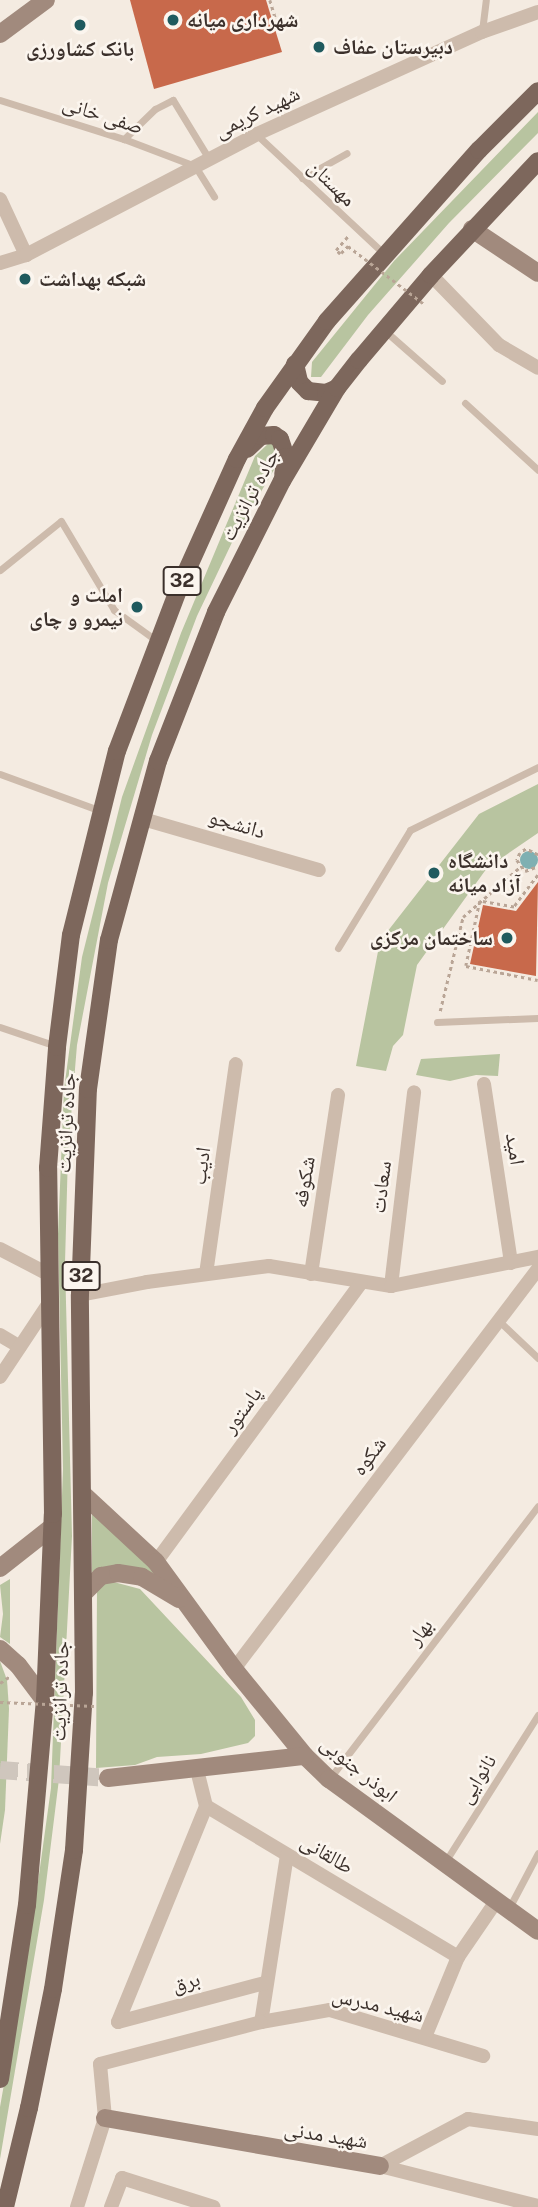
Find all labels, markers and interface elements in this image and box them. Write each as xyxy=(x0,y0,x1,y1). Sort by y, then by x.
place label: شهرداری میانه xyxy=(187,7,299,33)
marker: شهرداری میانه xyxy=(165,12,181,28)
marker: بانک کشاورزی xyxy=(72,17,88,33)
place label: دبیرستان عفاف xyxy=(333,34,453,60)
place label: بانک کشاورزی xyxy=(26,36,134,62)
marker: دبیرستان عفاف xyxy=(311,39,327,55)
street label: شهید کریمی xyxy=(210,81,304,143)
street label: صفی خانی xyxy=(60,90,146,140)
street label: مهستان xyxy=(303,154,361,212)
place label: شبکه بهداشت xyxy=(39,266,146,292)
marker: شبکه بهداشت xyxy=(17,271,33,287)
street label: جاده ترانزیت xyxy=(215,445,285,545)
road number: 32 xyxy=(161,566,203,596)
place label: املت و نیمرو و چای xyxy=(29,582,123,632)
marker: املت و نیمرو و چای xyxy=(129,599,145,615)
street label: دانشجو xyxy=(206,804,268,844)
place label: دانشگاه آزاد میانه xyxy=(448,848,521,898)
marker: دانشگاه آزاد میانه xyxy=(426,865,442,881)
place label: ساختمان مرکزی xyxy=(370,925,493,951)
marker: ساختمان مرکزی xyxy=(499,930,515,946)
street label: جاده ترانزیت xyxy=(51,1072,81,1174)
street label: امید xyxy=(500,1131,530,1167)
street label: ادیب xyxy=(186,1145,216,1187)
street label: شکوفه xyxy=(288,1155,320,1209)
street label: سعادت xyxy=(365,1159,397,1215)
road number: 32 xyxy=(60,1260,102,1292)
street label: پاستور xyxy=(217,1382,267,1438)
street label: شکوه xyxy=(346,1432,392,1480)
street label: بهار xyxy=(402,1614,438,1650)
street label: جاده ترانزیت xyxy=(46,1640,74,1742)
street label: ابوذر جنوبی xyxy=(315,1730,403,1808)
street label: نانوایی xyxy=(452,1750,502,1808)
street label: طالقانی xyxy=(296,1828,358,1880)
street label: برق xyxy=(169,1966,203,1998)
street label: شهید مدرس xyxy=(330,1982,426,2028)
street label: شهید مدنی xyxy=(282,2116,370,2154)

